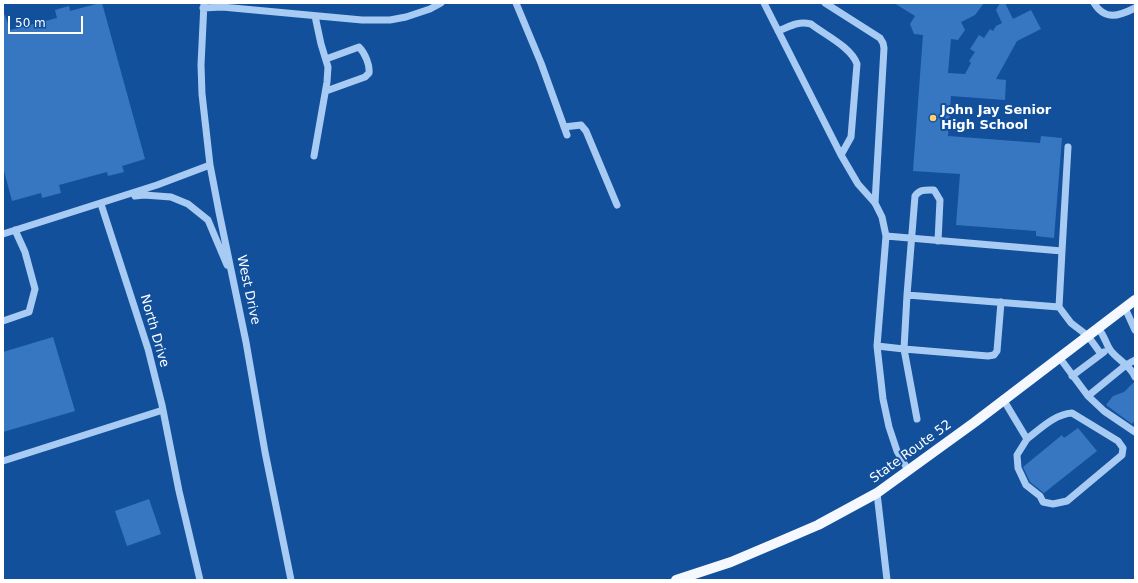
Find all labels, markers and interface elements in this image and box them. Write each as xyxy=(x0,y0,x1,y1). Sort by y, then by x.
scale bar xyxy=(10,8,85,34)
text: 50 m xyxy=(15,16,46,30)
place label: John Jay Senior High School xyxy=(941,103,1051,134)
marker: John Jay Senior High School xyxy=(928,113,938,123)
street label: West Drive xyxy=(233,254,263,326)
street label: North Drive xyxy=(136,293,172,369)
street label: State Route 52 xyxy=(867,417,955,487)

